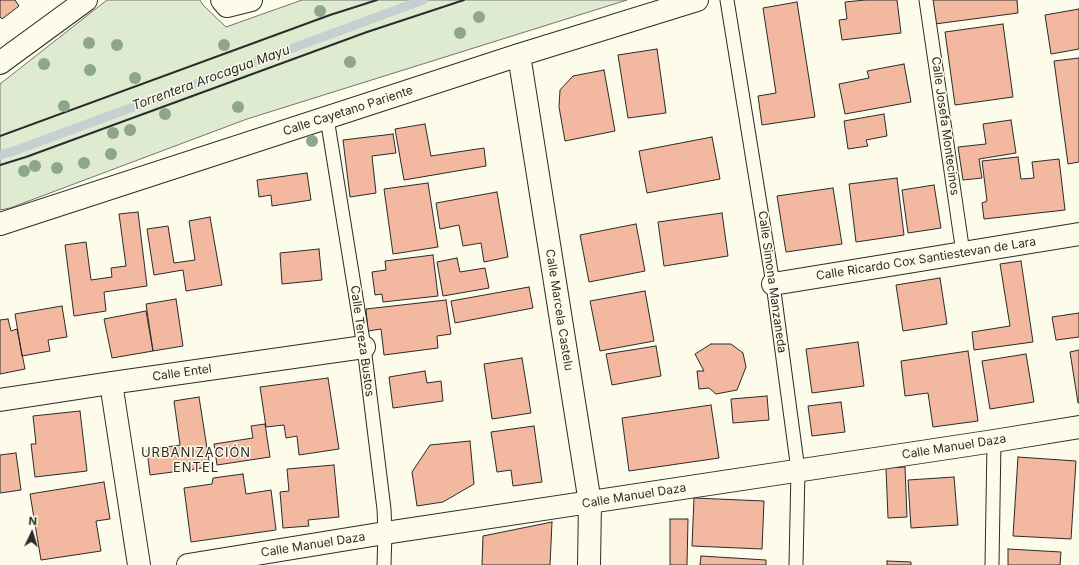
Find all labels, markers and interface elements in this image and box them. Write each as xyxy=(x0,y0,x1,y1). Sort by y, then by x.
water label: Torrentera Arocagua Mayu xyxy=(130,42,292,114)
street label: Calle Josefa Montecinos xyxy=(928,56,962,196)
street label: Calle Cayetano Pariente xyxy=(281,83,415,139)
street label: Calle Simona Manzaneda xyxy=(755,210,789,354)
street label: Calle Ricardo Cox Santiestevan de Lara xyxy=(815,234,1037,284)
street label: Calle Marcela Castelu xyxy=(542,248,576,372)
street label: Calle Tereza Bustos xyxy=(347,285,377,397)
street label: Calle Entel xyxy=(151,362,213,384)
street label: Calle Manuel Daza xyxy=(901,432,1007,462)
district label: URBANIZACIÓN ENTEL xyxy=(141,445,251,476)
street label: Calle Manuel Daza xyxy=(581,481,687,511)
north arrow xyxy=(12,513,52,553)
text: N xyxy=(28,514,38,528)
street label: Calle Manuel Daza xyxy=(260,530,366,560)

